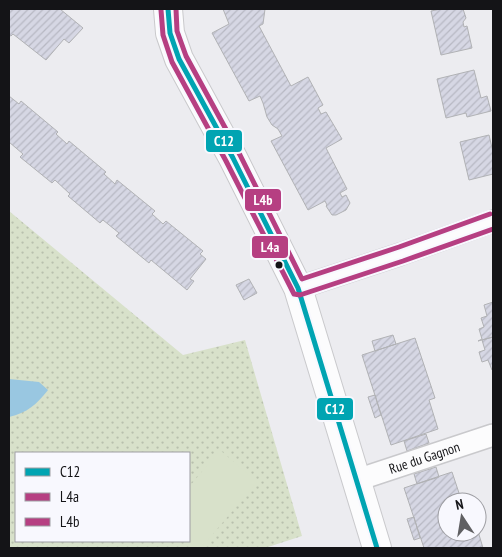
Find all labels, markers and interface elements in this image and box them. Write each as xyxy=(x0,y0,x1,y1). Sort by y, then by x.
line badge: C12 xyxy=(205,129,243,153)
text: C12 xyxy=(214,132,234,150)
line badge: L4b xyxy=(244,188,282,212)
text: L4b xyxy=(254,191,272,209)
line badge: L4a xyxy=(251,235,289,259)
text: L4a xyxy=(261,238,279,256)
unlabelled marker xyxy=(274,260,284,270)
line badge: C12 xyxy=(316,397,354,421)
text: C12 xyxy=(325,400,345,418)
street label: Rue du Gagnon xyxy=(387,438,462,478)
legend xyxy=(15,452,190,542)
text: C12 xyxy=(60,462,80,481)
text: L4a xyxy=(60,487,79,506)
north arrow xyxy=(437,492,487,542)
text: N xyxy=(454,495,465,514)
text: L4b xyxy=(60,512,80,531)

